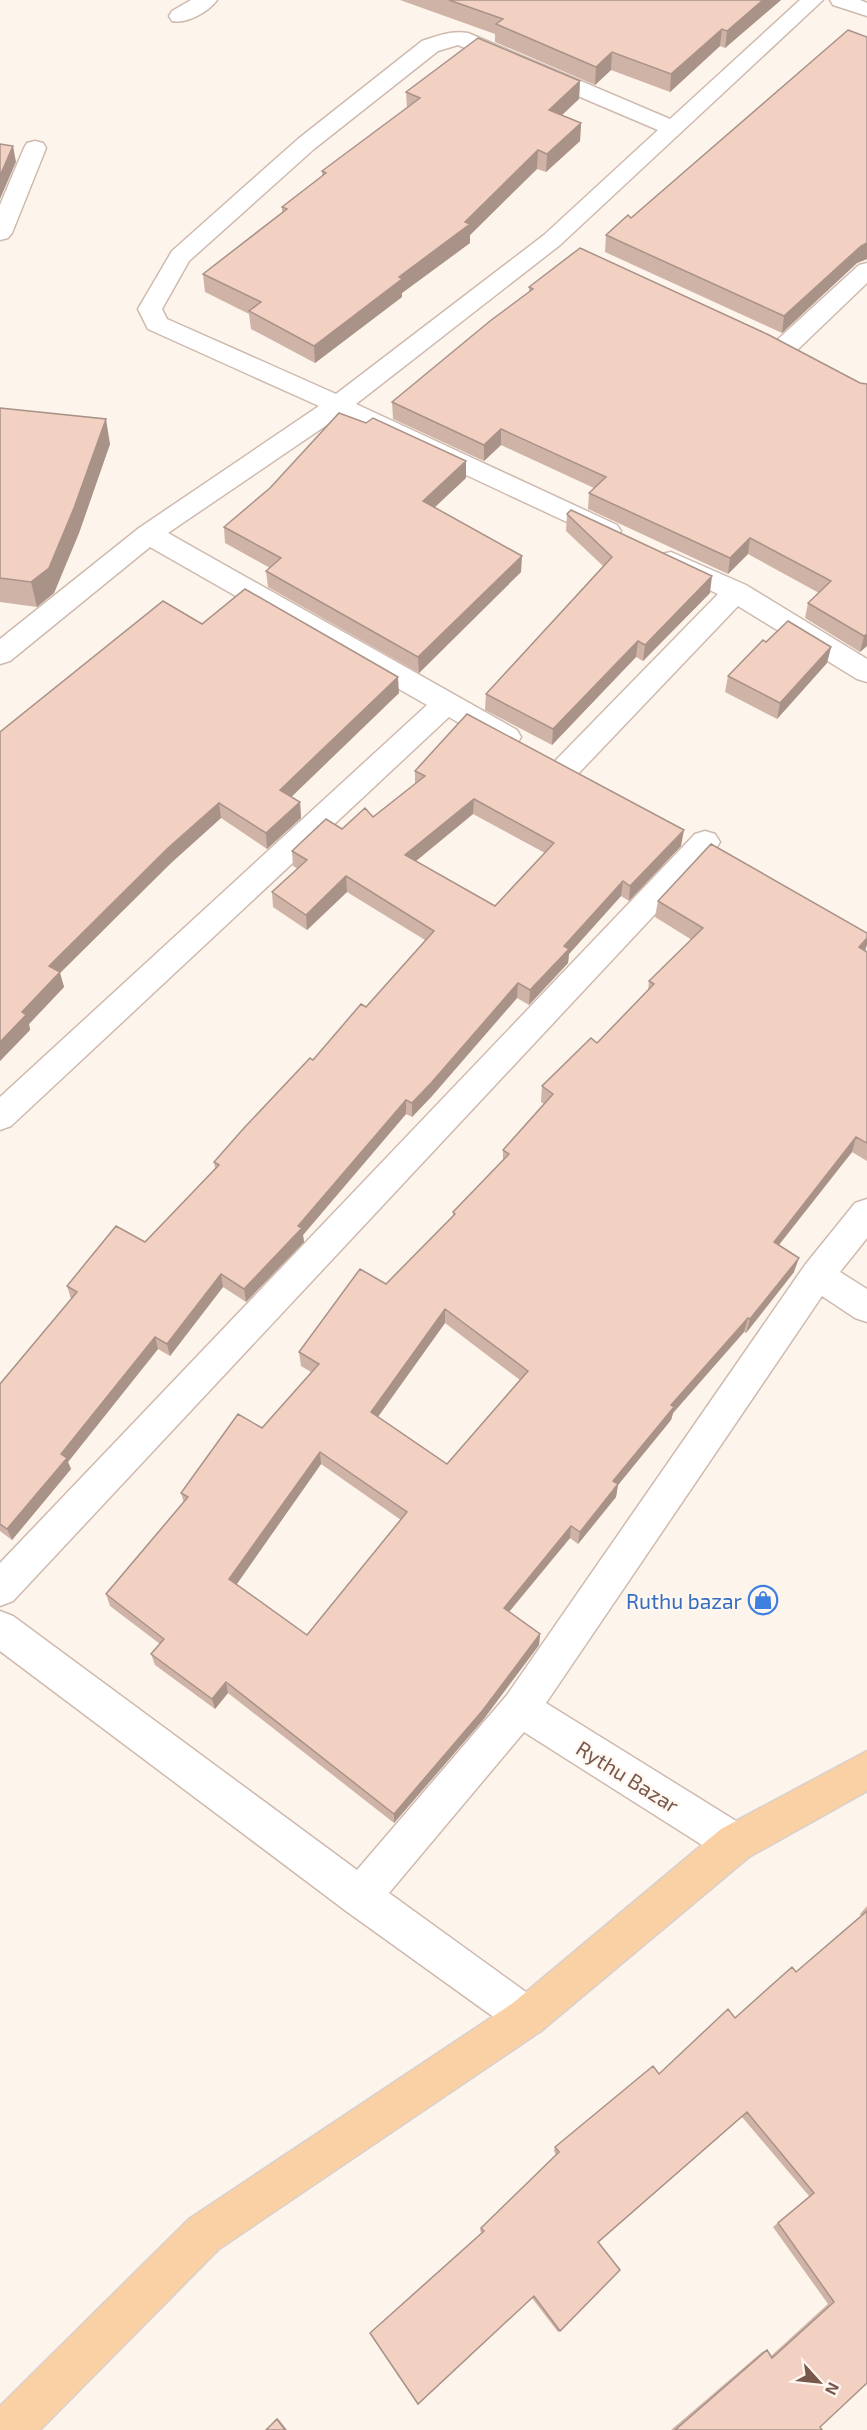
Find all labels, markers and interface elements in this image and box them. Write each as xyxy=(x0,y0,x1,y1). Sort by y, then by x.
shop icon: Ruthu bazar xyxy=(747,1584,779,1616)
place label: Ruthu bazar xyxy=(626,1588,743,1613)
street label: Rythu Bazar xyxy=(572,1735,684,1818)
north arrow xyxy=(789,2352,849,2412)
text: N xyxy=(822,2380,844,2399)

